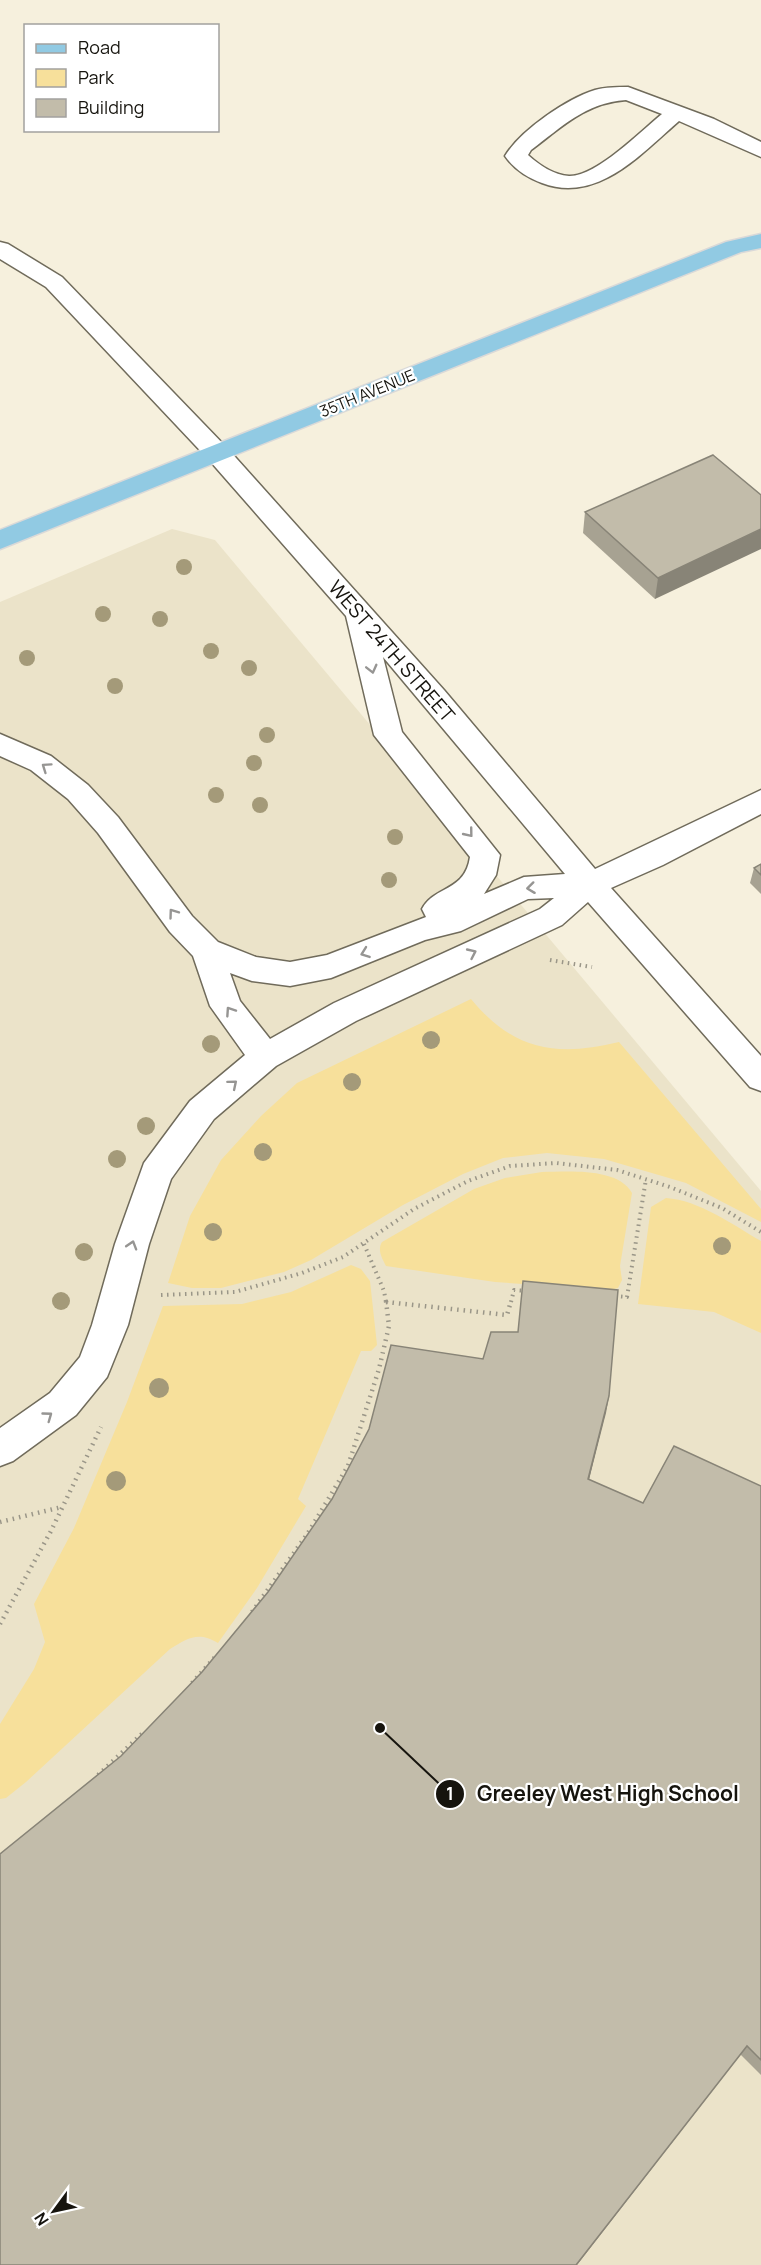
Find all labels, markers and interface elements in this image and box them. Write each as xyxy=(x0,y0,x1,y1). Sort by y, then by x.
legend xyxy=(24,24,219,132)
text: Road xyxy=(78,35,121,59)
text: Park xyxy=(78,65,115,89)
text: Building xyxy=(78,95,144,119)
street label: 35TH AVENUE xyxy=(316,364,418,422)
street label: WEST 24TH STREET xyxy=(323,574,461,728)
one-way arrow xyxy=(365,664,378,674)
one-way arrow xyxy=(41,763,52,774)
one-way arrow xyxy=(462,826,473,837)
one-way arrow xyxy=(527,881,536,894)
one-way arrow xyxy=(169,909,180,920)
one-way arrow xyxy=(360,946,371,958)
one-way arrow xyxy=(466,949,477,961)
one-way arrow xyxy=(226,1006,237,1017)
one-way arrow xyxy=(226,1080,237,1091)
one-way arrow xyxy=(125,1240,137,1251)
one-way arrow xyxy=(41,1412,52,1423)
callout: Greeley West High School xyxy=(435,1774,751,1813)
text: Greeley West High School xyxy=(477,1779,739,1807)
text: 1 xyxy=(446,1781,454,1805)
north arrow xyxy=(24,2181,84,2241)
text: N xyxy=(29,2208,54,2230)

